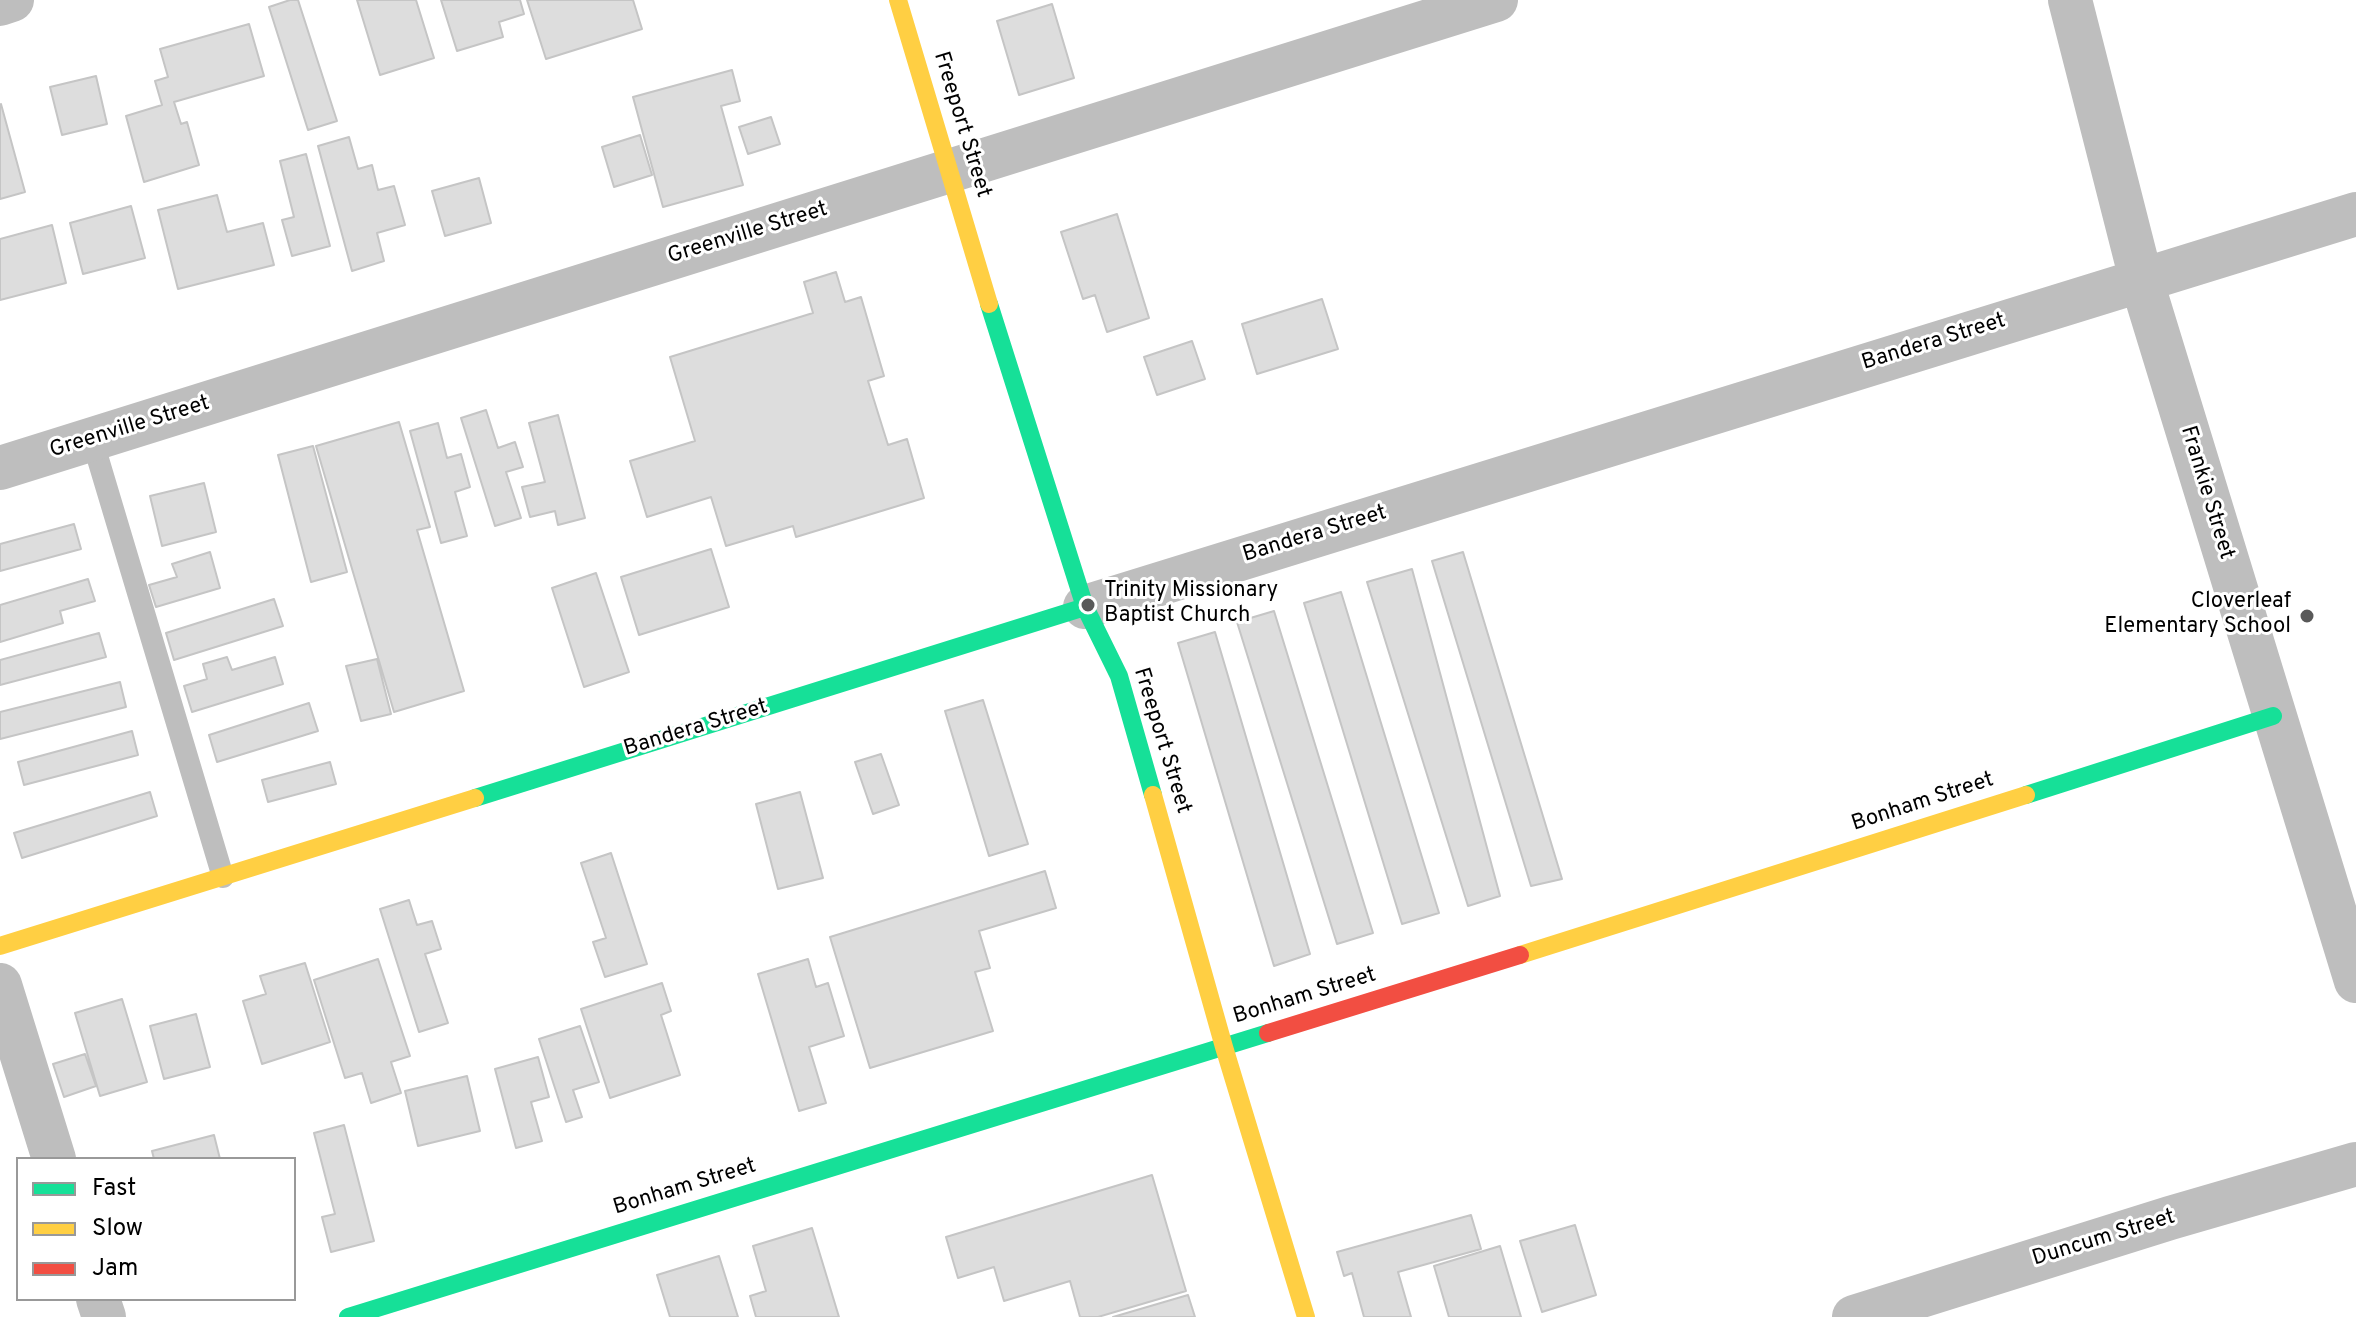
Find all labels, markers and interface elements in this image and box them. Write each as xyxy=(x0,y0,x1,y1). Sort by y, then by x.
street label: Freeport Street xyxy=(926,49,996,201)
street label: Greenville Street xyxy=(665,197,831,271)
street label: Bandera Street xyxy=(1859,309,2009,377)
street label: Greenville Street xyxy=(47,391,213,465)
street label: Frankie Street xyxy=(2173,423,2239,563)
street label: Bandera Street xyxy=(1240,501,1390,569)
place label: Trinity Missionary Baptist Church xyxy=(1104,579,1278,630)
place label: Cloverleaf Elementary School xyxy=(2104,590,2291,642)
marker: Trinity Missionary Baptist Church xyxy=(1079,596,1097,614)
marker: Cloverleaf Elementary School xyxy=(2298,607,2316,625)
street label: Freeport Street xyxy=(1126,665,1196,817)
street label: Bandera Street xyxy=(621,695,771,763)
street label: Bonham Street xyxy=(1849,768,1997,838)
street label: Bonham Street xyxy=(1230,963,1380,1031)
street label: Bonham Street xyxy=(610,1154,760,1222)
legend xyxy=(16,1157,296,1301)
text: Fast xyxy=(92,1174,136,1204)
street label: Duncum Street xyxy=(2029,1205,2179,1273)
text: Slow xyxy=(92,1214,143,1244)
text: Jam xyxy=(92,1254,138,1284)

